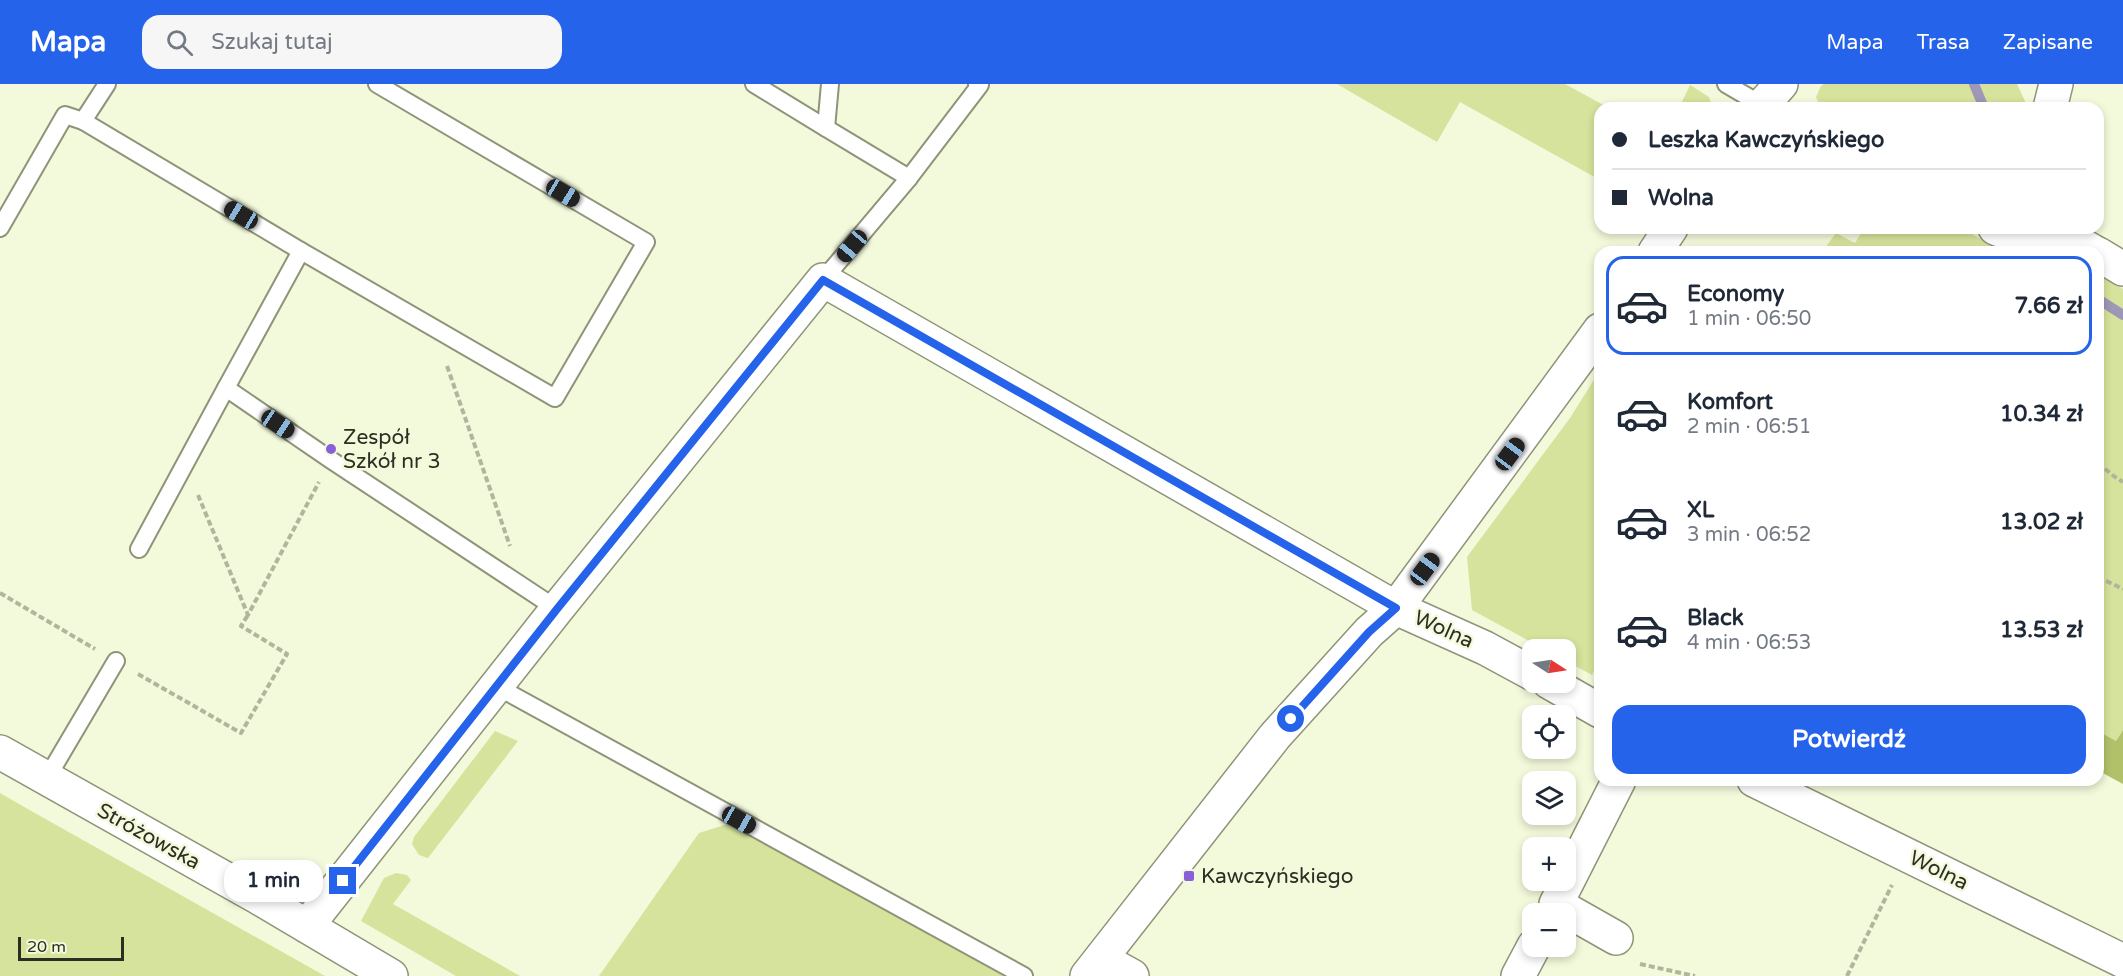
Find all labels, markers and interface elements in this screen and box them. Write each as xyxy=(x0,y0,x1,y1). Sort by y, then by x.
search box xyxy=(142,15,562,69)
text: Mapa xyxy=(30,25,106,59)
icon: search xyxy=(163,26,196,59)
text: Szukaj tutaj xyxy=(211,29,333,55)
text: Mapa xyxy=(1826,30,1883,55)
text: Trasa xyxy=(1916,30,1970,55)
text: Zapisane xyxy=(2003,30,2093,55)
text: Leszka Kawczyńskiego xyxy=(1648,127,1884,153)
car xyxy=(543,176,583,210)
text: Wolna xyxy=(1648,185,1714,211)
car xyxy=(221,198,261,232)
car xyxy=(834,226,870,266)
icon: car xyxy=(1615,279,1669,333)
text: Economy xyxy=(1687,281,1784,307)
text: 7.66 zł xyxy=(2015,293,2083,319)
text: 1 min · 06:50 xyxy=(1687,307,1811,331)
icon: car xyxy=(1615,387,1669,441)
text: Komfort xyxy=(1687,389,1773,415)
text: 10.34 zł xyxy=(2000,401,2083,427)
car xyxy=(258,406,298,442)
text: 2 min · 06:51 xyxy=(1687,415,1811,439)
place label: Zespół Szkół nr 3 xyxy=(343,425,441,474)
car xyxy=(1492,434,1528,474)
marker: Zespół Szkół nr 3 xyxy=(324,442,338,456)
icon: car xyxy=(1615,495,1669,549)
text: XL xyxy=(1687,497,1714,523)
text: 13.02 zł xyxy=(2000,509,2083,535)
text: 3 min · 06:52 xyxy=(1687,523,1811,547)
car xyxy=(1407,549,1443,589)
icon: car xyxy=(1615,603,1669,657)
street label: Wolna xyxy=(1410,605,1478,654)
text: Black xyxy=(1687,605,1744,631)
text: 13.53 zł xyxy=(2000,617,2083,643)
text: 4 min · 06:53 xyxy=(1687,631,1811,655)
north arrow xyxy=(1522,639,1576,693)
map controls xyxy=(1522,639,1576,957)
route start xyxy=(1277,705,1304,732)
button: locate xyxy=(1522,705,1576,759)
button: Potwierdź xyxy=(1612,705,2086,774)
button: layers xyxy=(1522,771,1576,825)
street label: Stróżowska xyxy=(93,798,205,875)
car xyxy=(719,803,759,837)
button: + xyxy=(1522,837,1576,891)
street label: Wolna xyxy=(1905,845,1973,895)
callout: 1 min xyxy=(223,860,322,902)
place label: Kawczyńskiego xyxy=(1201,864,1354,889)
route end xyxy=(329,867,356,894)
text: 1 min xyxy=(247,869,300,893)
marker: Kawczyńskiego xyxy=(1182,869,1196,883)
button: − xyxy=(1522,903,1576,957)
scale bar xyxy=(18,934,124,962)
text: 20 m xyxy=(27,937,66,957)

